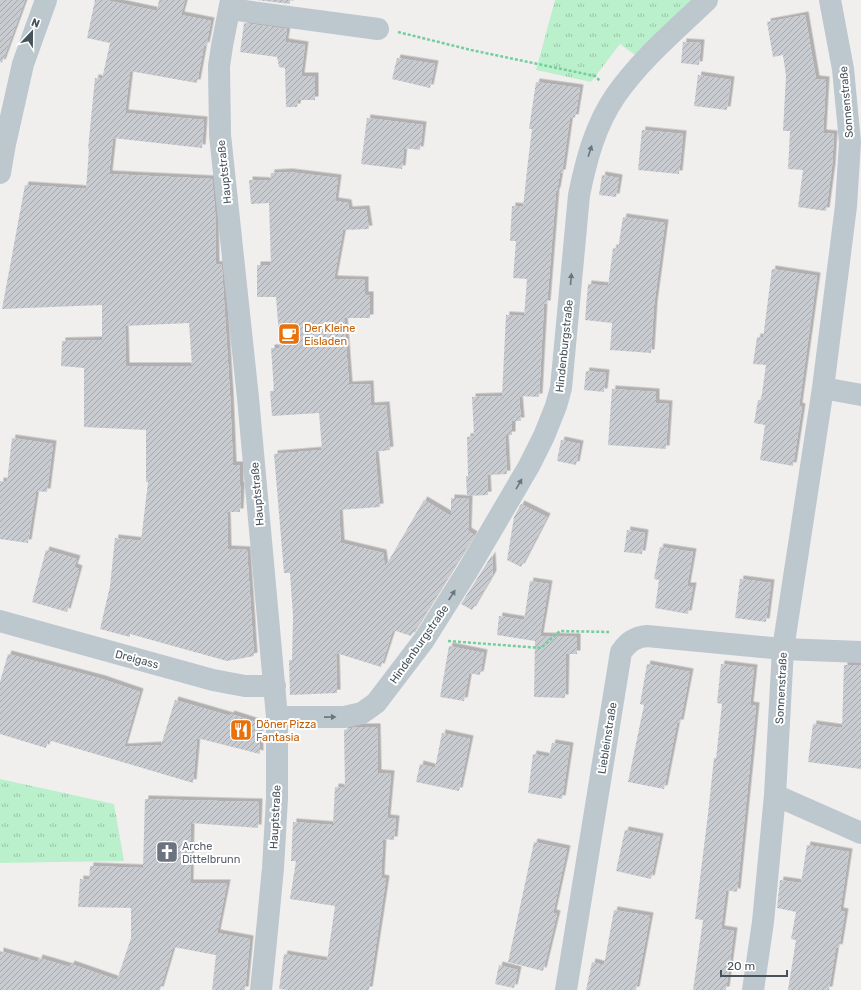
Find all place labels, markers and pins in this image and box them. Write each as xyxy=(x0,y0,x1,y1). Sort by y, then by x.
cafe icon: Der Kleine Eisladen xyxy=(276,321,302,347)
place label: Der Kleine Eisladen xyxy=(304,322,355,348)
restaurant icon: Döner Pizza Fantasia xyxy=(228,717,254,743)
place label: Döner Pizza Fantasia xyxy=(256,718,316,744)
church icon: Arche Dittelbrunn xyxy=(154,839,180,865)
place label: Arche Dittelbrunn xyxy=(182,840,240,866)

